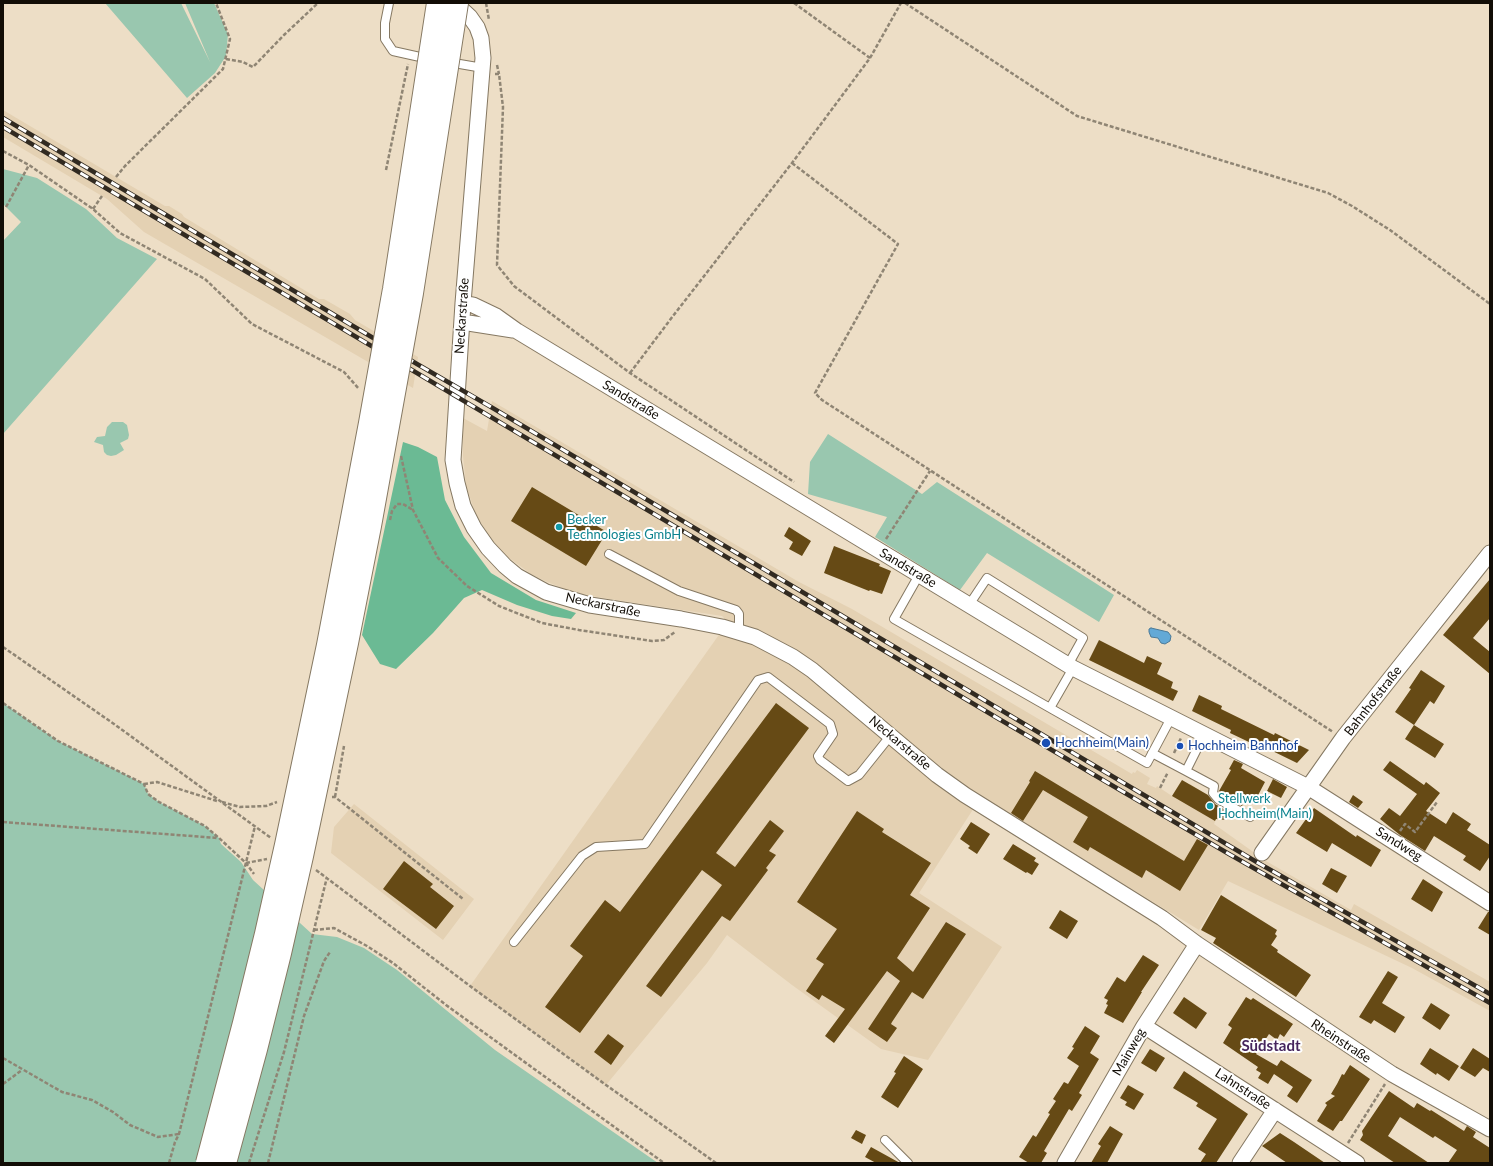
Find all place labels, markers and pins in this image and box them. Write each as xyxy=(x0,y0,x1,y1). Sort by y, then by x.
place label: Becker Technologies GmbH xyxy=(567,512,681,543)
marker: Becker Technologies GmbH xyxy=(554,522,564,532)
place label: Hochheim(Main) xyxy=(1055,735,1149,751)
marker: Hochheim(Main) xyxy=(1040,737,1052,749)
place label: Hochheim Bahnhof xyxy=(1188,738,1298,754)
marker: Hochheim Bahnhof xyxy=(1175,741,1185,751)
place label: Stellwerk Hochheim(Main) xyxy=(1218,791,1312,822)
marker: Stellwerk Hochheim(Main) xyxy=(1205,801,1215,811)

